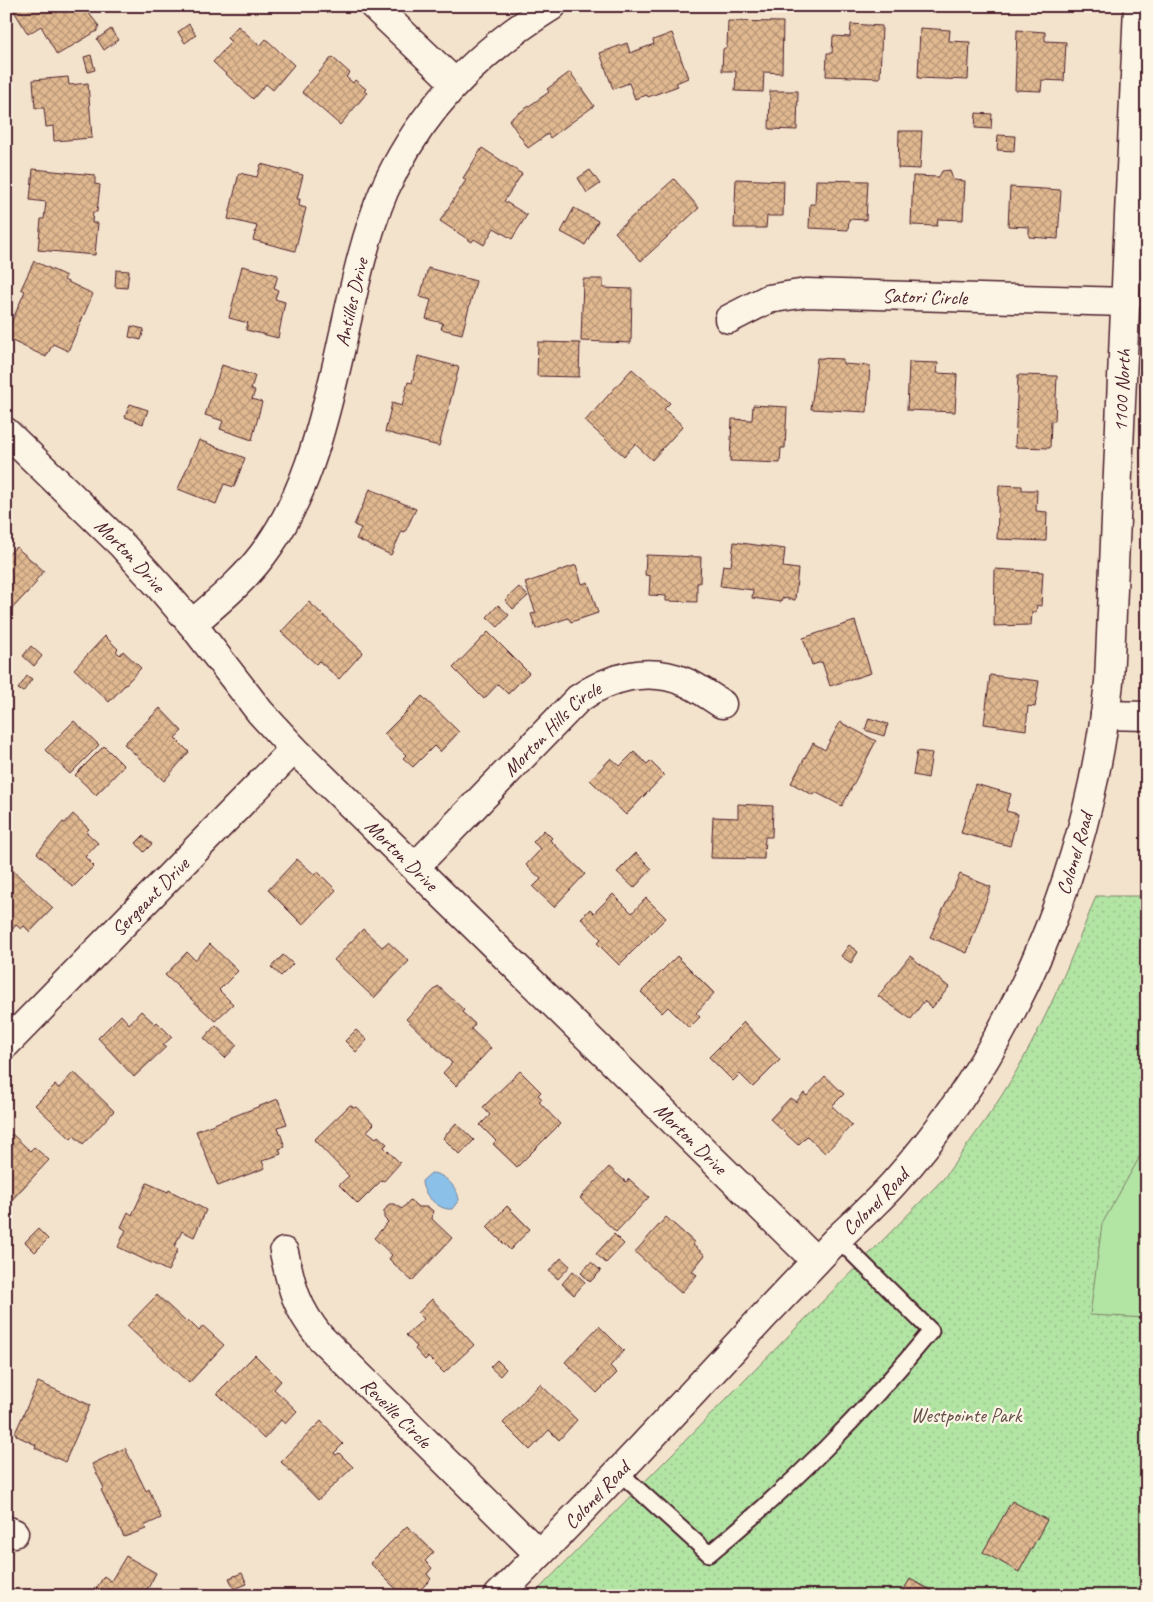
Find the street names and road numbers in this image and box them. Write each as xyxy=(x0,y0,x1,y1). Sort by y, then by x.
street label: Antilles Drive xyxy=(330,254,374,349)
street label: Satori Circle xyxy=(882,283,969,311)
street label: 1100 North xyxy=(1108,348,1136,432)
street label: Morton Drive xyxy=(89,513,172,599)
street label: Morton Hills Circle xyxy=(498,675,606,782)
street label: Colonel Road xyxy=(1051,807,1099,898)
street label: Morton Drive xyxy=(360,814,444,897)
street label: Sergeant Drive xyxy=(106,851,196,942)
street label: Morton Drive xyxy=(649,1098,733,1181)
street label: Colonel Road xyxy=(837,1161,916,1241)
street label: Reveille Circle xyxy=(355,1373,438,1454)
street label: Colonel Road xyxy=(559,1454,637,1534)

